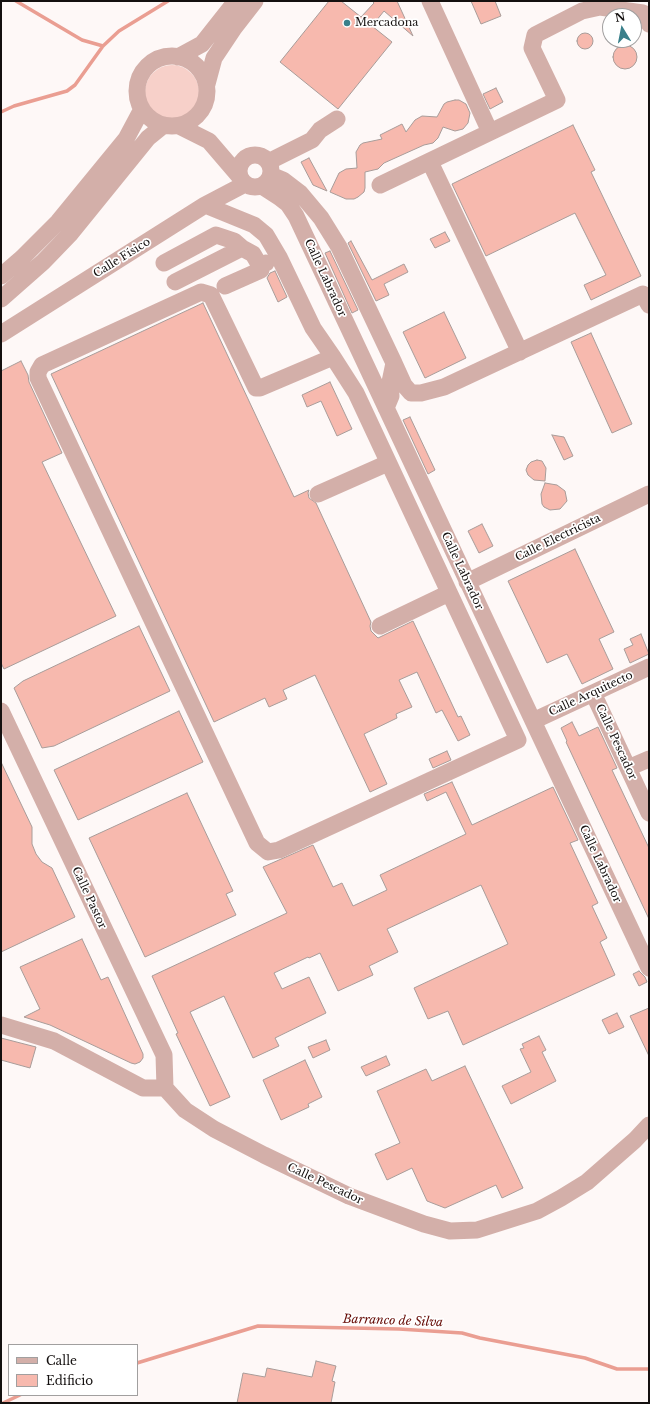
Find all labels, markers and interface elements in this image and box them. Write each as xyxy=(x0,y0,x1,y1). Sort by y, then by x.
north arrow xyxy=(602,8,642,48)
text: N xyxy=(614,9,626,25)
place label: Mercadona xyxy=(355,16,418,30)
marker: Mercadona xyxy=(342,18,352,28)
street label: Calle Físico xyxy=(91,235,153,281)
street label: Calle Labrador xyxy=(301,237,349,319)
street label: Calle Electricista xyxy=(513,512,603,564)
street label: Calle Labrador xyxy=(438,530,486,612)
street label: Calle Arquitecto xyxy=(547,669,635,719)
street label: Calle Pescador xyxy=(593,702,639,782)
street label: Calle Labrador xyxy=(576,823,624,905)
street label: Calle Pastor xyxy=(69,865,109,931)
street label: Calle Pescador xyxy=(285,1161,365,1207)
water label: Barranco de Silva xyxy=(343,1312,443,1330)
legend xyxy=(8,1344,138,1396)
text: Calle xyxy=(46,1353,77,1368)
text: Edificio xyxy=(46,1373,93,1388)

